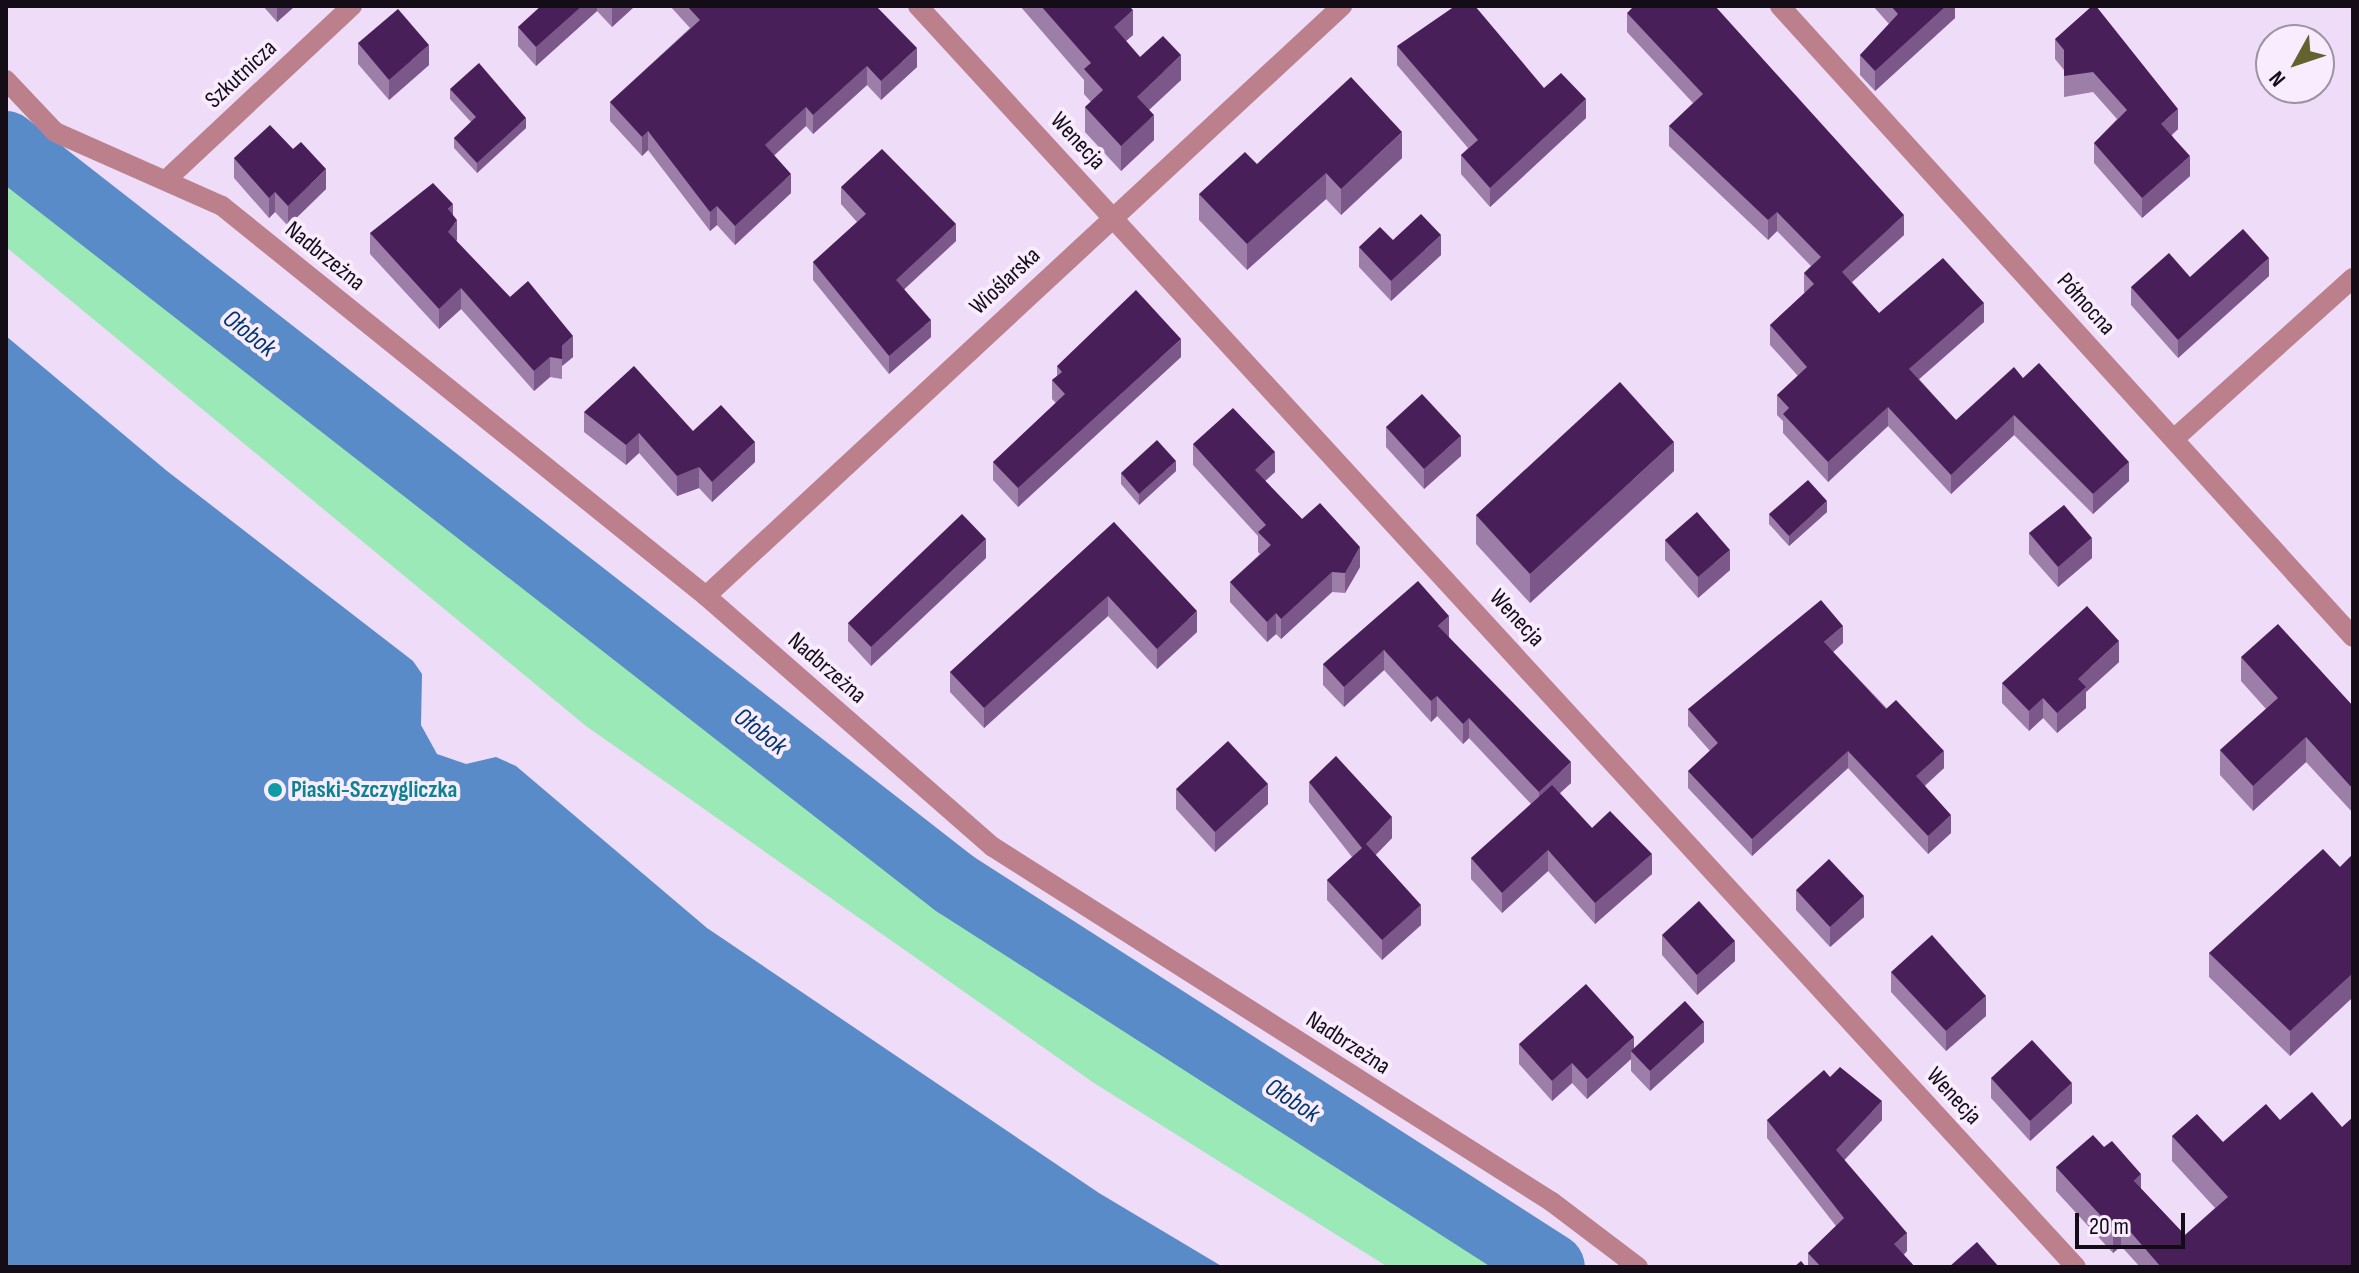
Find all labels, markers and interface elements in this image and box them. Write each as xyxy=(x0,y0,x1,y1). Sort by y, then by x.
north arrow xyxy=(2255,24,2335,104)
street label: Szkutnicza xyxy=(199,34,283,114)
text: N xyxy=(2264,65,2292,92)
street label: Wenecja xyxy=(1044,106,1112,176)
street label: Nadbrzeżna xyxy=(279,215,371,297)
street label: Wioślarska xyxy=(964,241,1046,321)
street label: Północna xyxy=(2051,267,2121,341)
water label: Ołobok xyxy=(216,304,282,364)
street label: Wenecja xyxy=(1483,583,1551,653)
street label: Nadbrzeżna xyxy=(782,626,872,710)
water label: Ołobok xyxy=(727,702,793,762)
place label: Piaski-Szczygliczka xyxy=(291,776,457,804)
marker: Piaski-Szczygliczka xyxy=(266,781,284,799)
street label: Nadbrzeżna xyxy=(1301,1005,1395,1081)
street label: Wenecja xyxy=(1920,1061,1988,1131)
water label: Ołobok xyxy=(1259,1072,1325,1130)
scale bar xyxy=(2079,1197,2189,1247)
text: 20 m xyxy=(2089,1212,2129,1241)

